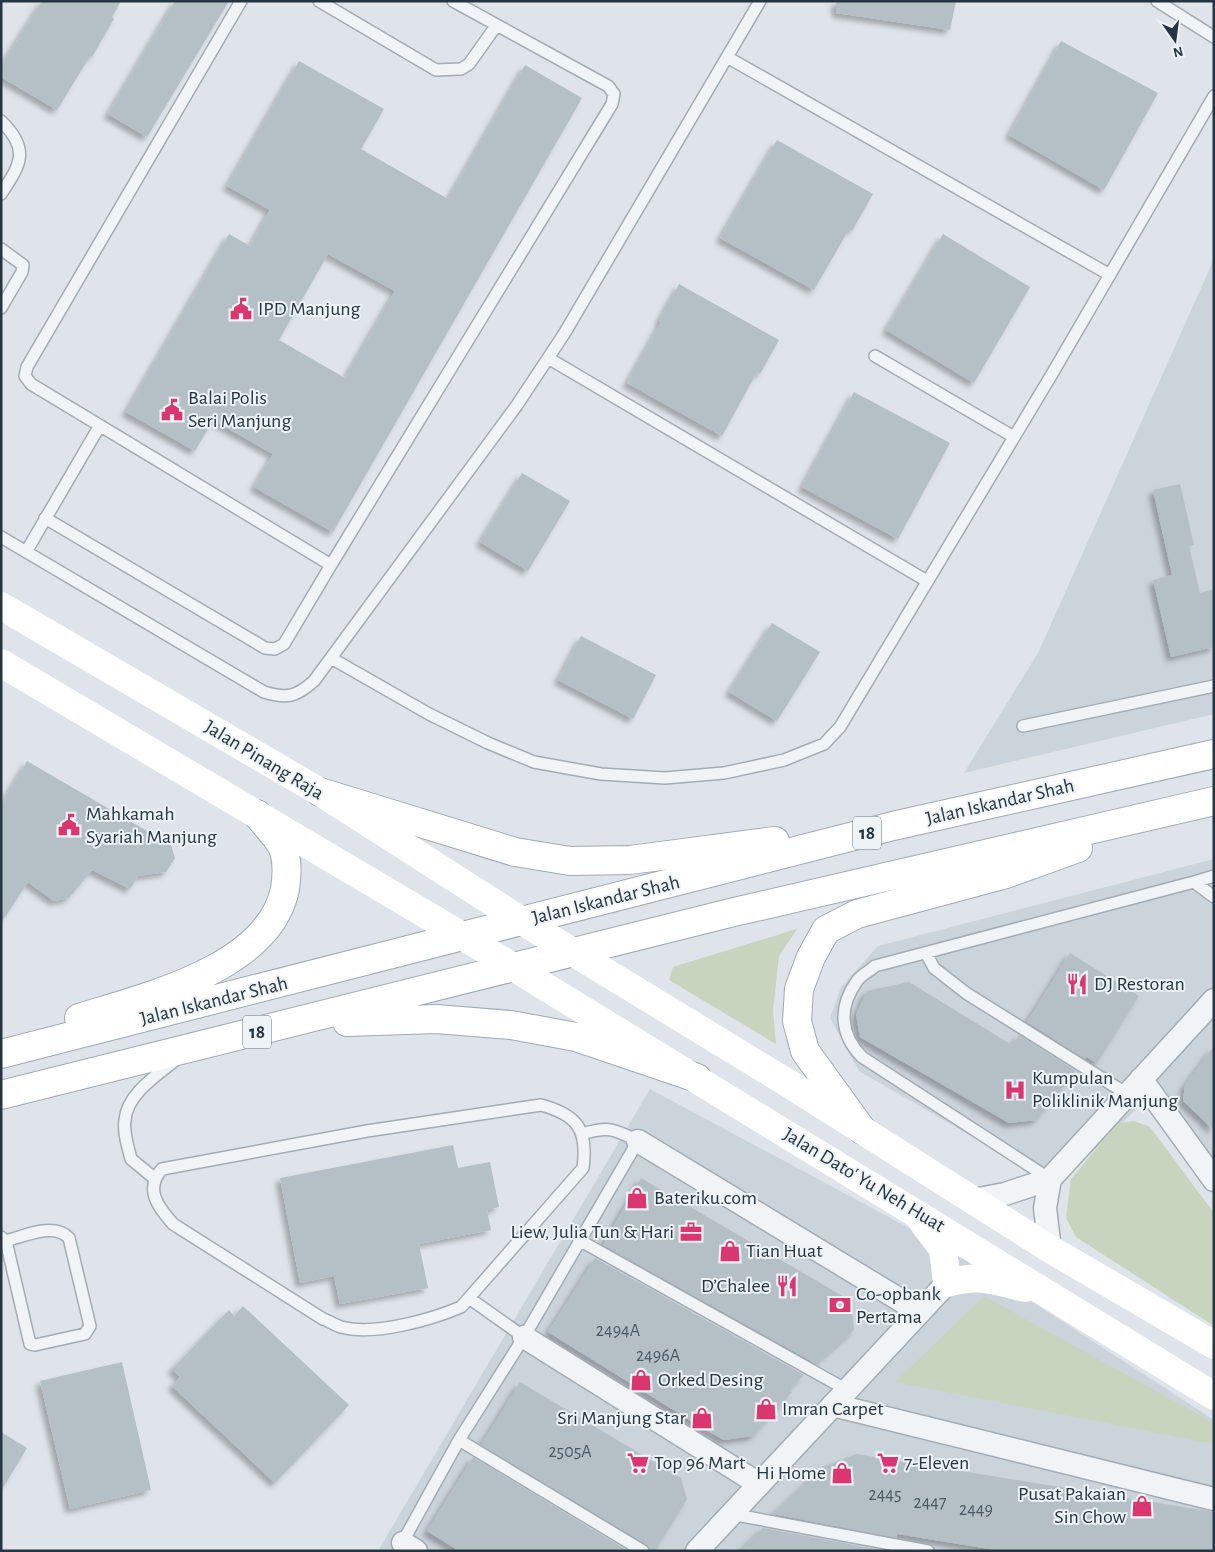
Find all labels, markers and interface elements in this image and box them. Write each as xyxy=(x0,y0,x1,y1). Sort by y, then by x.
north arrow xyxy=(1150,15,1200,65)
text: N xyxy=(1171,44,1184,60)
public building icon: IPD Manjung xyxy=(228,296,254,322)
place label: IPD Manjung xyxy=(258,299,361,319)
place label: Balai Polis Seri Manjung xyxy=(188,388,291,431)
public building icon: Balai Polis Seri Manjung xyxy=(159,397,185,423)
street label: Jalan Pinang Raja xyxy=(201,717,327,803)
street label: Jalan Iskandar Shah xyxy=(924,775,1076,829)
place label: Mahkamah Syariah Manjung xyxy=(86,804,217,847)
public building icon: Mahkamah Syariah Manjung xyxy=(56,812,82,838)
road number: 18 xyxy=(853,816,881,850)
street label: Jalan Iskandar Shah xyxy=(530,872,682,928)
restaurant icon: DJ Restoran xyxy=(1064,971,1090,997)
street label: Jalan Iskandar Shah xyxy=(138,973,290,1029)
place label: DJ Restoran xyxy=(1094,974,1185,994)
road number: 18 xyxy=(243,1016,271,1048)
place label: Kumpulan Poliklinik Manjung xyxy=(1032,1068,1178,1111)
hospital icon: Kumpulan Poliklinik Manjung xyxy=(1002,1077,1028,1103)
street label: Jalan Dato' Yu Neh Huat xyxy=(780,1124,949,1236)
shop icon: Bateriku.com xyxy=(624,1185,650,1211)
place label: Bateriku.com xyxy=(654,1188,757,1208)
office icon: Liew, Julia Tun & Hari xyxy=(678,1219,704,1245)
place label: Liew, Julia Tun & Hari xyxy=(510,1222,674,1242)
shop icon: Tian Huat xyxy=(717,1238,743,1264)
place label: Tian Huat xyxy=(746,1241,823,1261)
restaurant icon: D’Chalee xyxy=(774,1273,800,1299)
place label: D’Chalee xyxy=(701,1276,770,1296)
place label: Co-opbank Pertama xyxy=(856,1284,941,1327)
bank icon: Co-opbank Pertama xyxy=(827,1292,853,1318)
house number: 2494A xyxy=(596,1322,641,1340)
house number: 2496A xyxy=(636,1347,681,1365)
shop icon: Orked Desing xyxy=(628,1367,654,1393)
place label: Orked Desing xyxy=(658,1370,764,1390)
shop icon: Imran Carpet xyxy=(753,1396,779,1422)
place label: Imran Carpet xyxy=(782,1399,884,1419)
shop icon: Sri Manjung Star xyxy=(689,1405,715,1431)
place label: Sri Manjung Star xyxy=(557,1408,687,1428)
house number: 2505A xyxy=(548,1443,592,1461)
supermarket icon: Top 96 Mart xyxy=(625,1450,651,1476)
supermarket icon: 7-Eleven xyxy=(875,1450,901,1476)
place label: Top 96 Mart xyxy=(654,1453,746,1473)
place label: 7-Eleven xyxy=(904,1453,969,1473)
shop icon: Hi Home xyxy=(829,1460,855,1486)
place label: Hi Home xyxy=(756,1463,826,1483)
place label: Pusat Pakaian Sin Chow xyxy=(1018,1484,1127,1527)
house number: 2445 xyxy=(868,1486,902,1504)
shop icon: Pusat Pakaian Sin Chow xyxy=(1129,1493,1155,1519)
house number: 2447 xyxy=(913,1494,947,1512)
house number: 2449 xyxy=(959,1501,993,1519)

